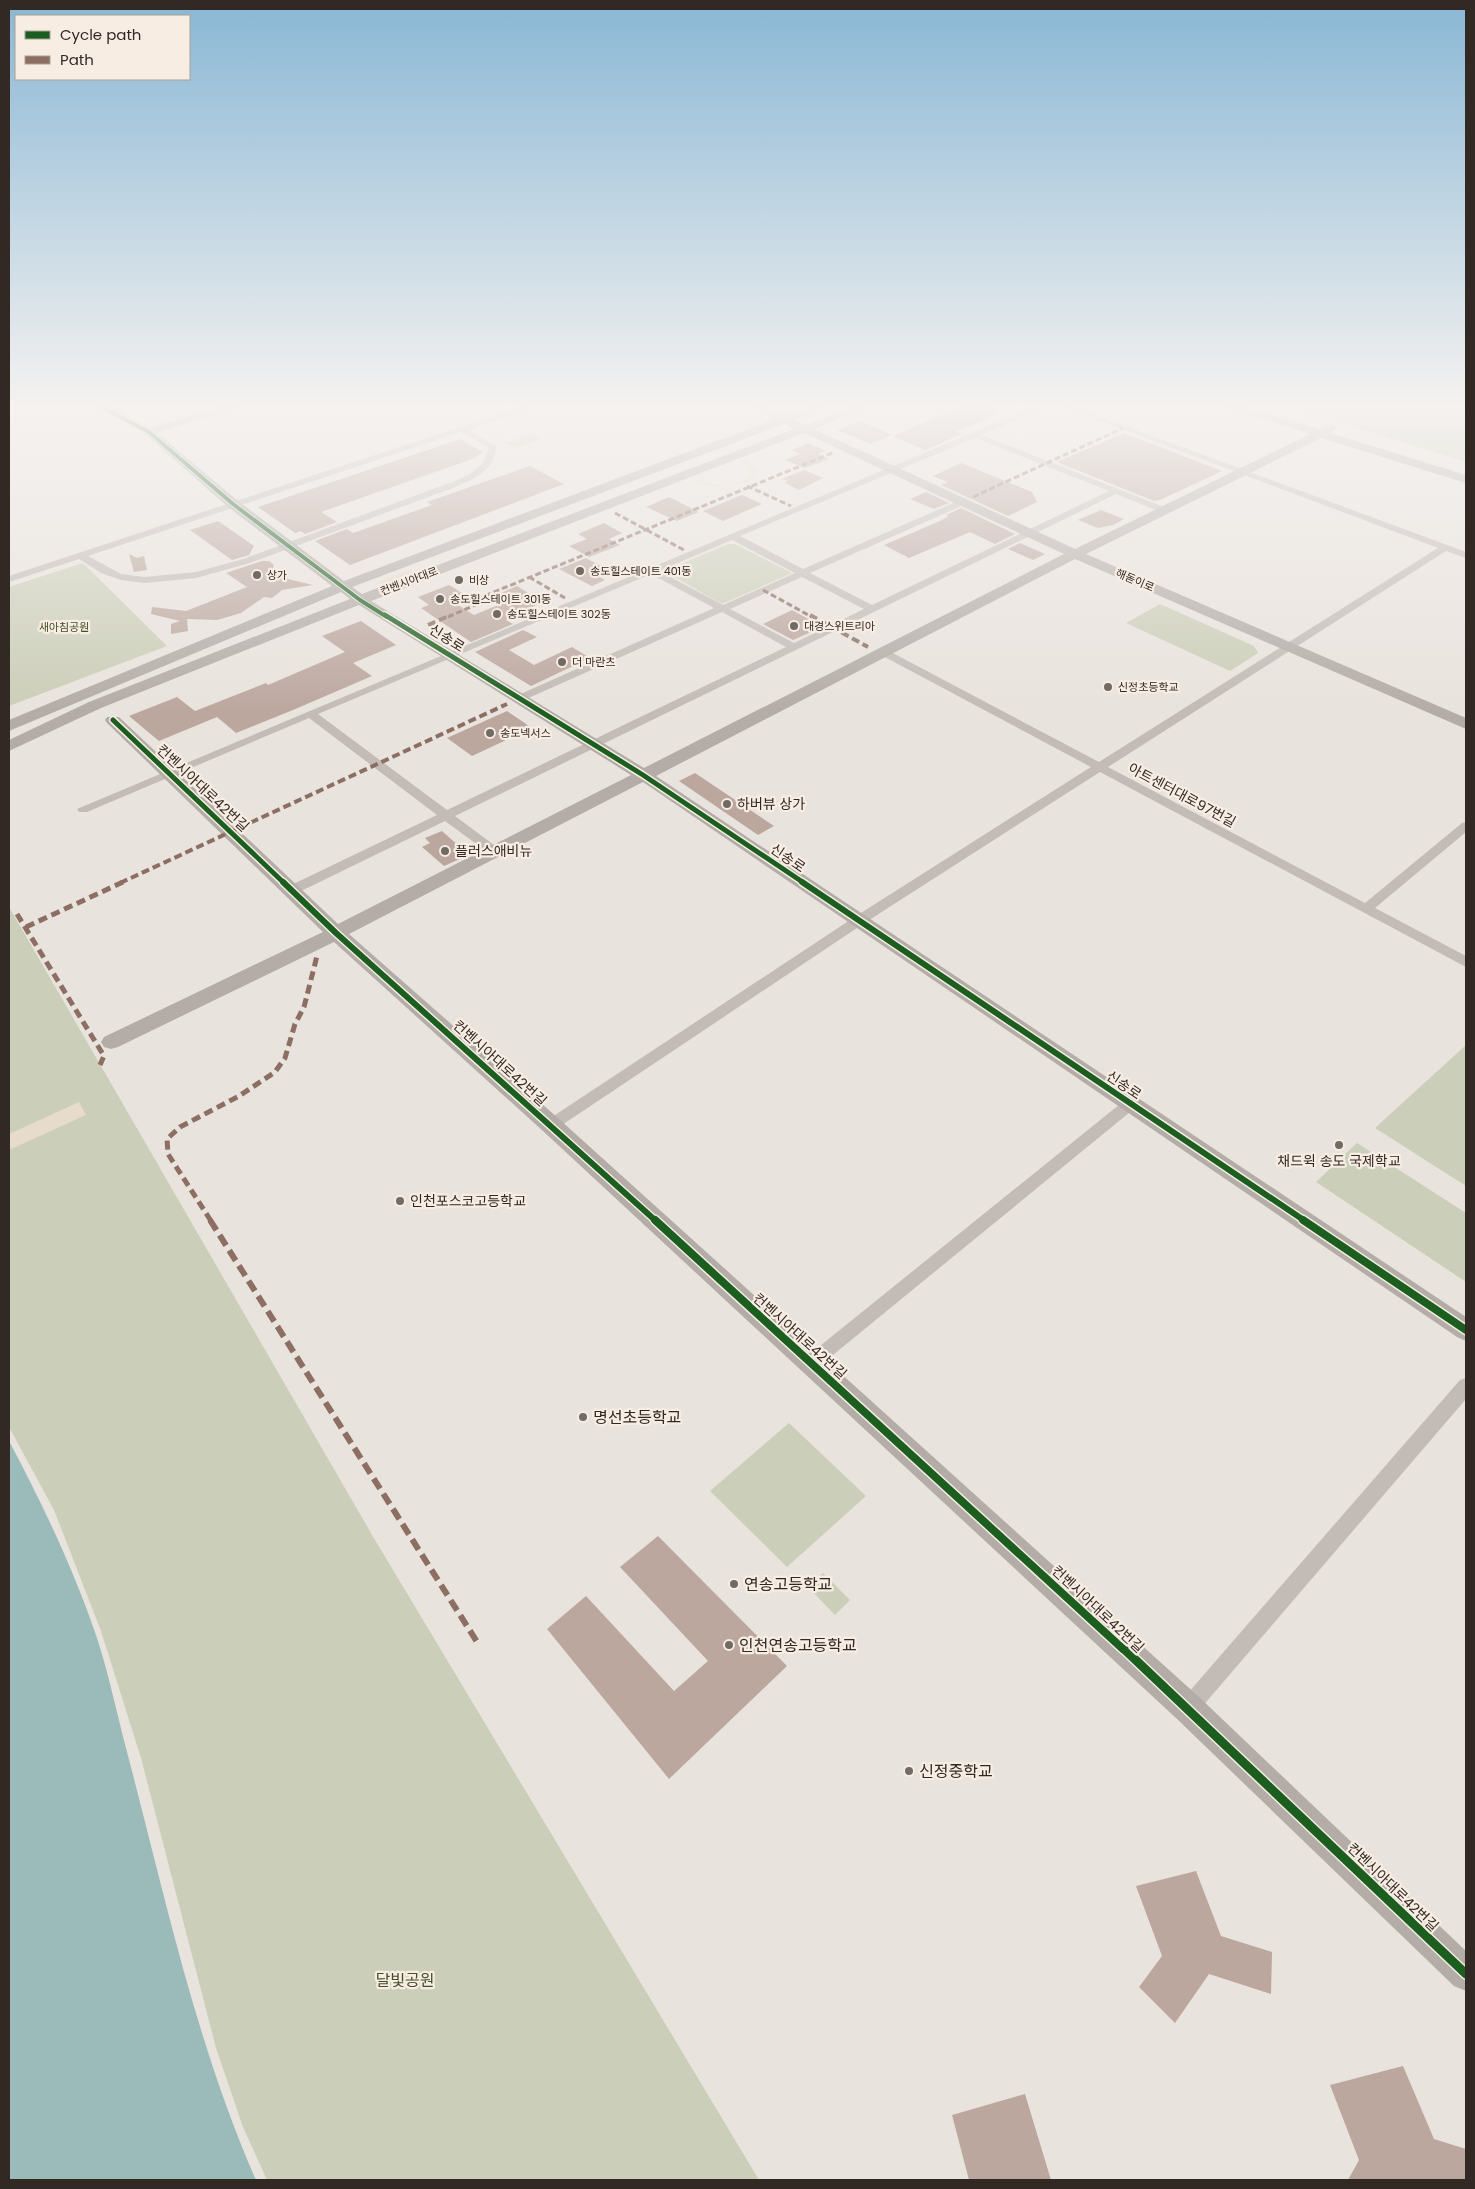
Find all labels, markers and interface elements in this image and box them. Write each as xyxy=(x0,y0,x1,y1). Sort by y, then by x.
legend xyxy=(15,15,190,80)
text: Cycle path xyxy=(60,24,141,45)
text: Path xyxy=(60,49,94,70)
street label: 컨벤시아대로 xyxy=(378,563,440,599)
place label: 송도힐스테이트 401동 xyxy=(590,563,691,579)
marker: 송도힐스테이트 401동 xyxy=(574,565,586,577)
street label: 해돋이로 xyxy=(1113,565,1157,595)
place label: 상가 xyxy=(267,567,287,583)
marker: 상가 xyxy=(251,569,263,581)
place label: 비상 xyxy=(469,572,489,588)
marker: 비상 xyxy=(453,574,465,586)
place label: 송도힐스테이트 301동 xyxy=(450,591,551,607)
marker: 송도힐스테이트 301동 xyxy=(434,593,446,605)
place label: 송도힐스테이트 302동 xyxy=(507,606,611,622)
marker: 송도힐스테이트 302동 xyxy=(491,608,503,620)
place label: 대경스위트리아 xyxy=(804,618,875,634)
park label: 새아침공원 xyxy=(39,619,89,635)
street label: 신송로 xyxy=(425,619,469,657)
marker: 대경스위트리아 xyxy=(788,620,800,632)
place label: 더 마란츠 xyxy=(572,654,615,670)
marker: 더 마란츠 xyxy=(556,656,568,668)
place label: 신정초등학교 xyxy=(1118,679,1179,695)
marker: 신정초등학교 xyxy=(1102,681,1114,693)
place label: 송도넥서스 xyxy=(500,725,551,741)
marker: 송도넥서스 xyxy=(484,727,496,739)
street label: 컨벤시아대로42번길 xyxy=(152,740,254,836)
street label: 아트센터대로97번길 xyxy=(1125,758,1239,832)
place label: 하버뷰 상가 xyxy=(737,794,805,814)
marker: 하버뷰 상가 xyxy=(721,798,733,810)
street label: 신송로 xyxy=(766,839,810,877)
place label: 플러스애비뉴 xyxy=(455,841,532,861)
marker: 플러스애비뉴 xyxy=(439,845,451,857)
street label: 컨벤시아대로42번길 xyxy=(449,1015,551,1111)
street label: 신송로 xyxy=(1102,1066,1146,1104)
marker: 채드윅 송도 국제학교 xyxy=(1333,1139,1345,1151)
place label: 채드윅 송도 국제학교 xyxy=(1277,1151,1401,1171)
place label: 인천포스코고등학교 xyxy=(410,1191,526,1211)
marker: 인천포스코고등학교 xyxy=(394,1195,406,1207)
street label: 컨벤시아대로42번길 xyxy=(749,1288,851,1384)
place label: 명선초등학교 xyxy=(593,1406,681,1429)
marker: 명선초등학교 xyxy=(577,1411,589,1423)
street label: 컨벤시아대로42번길 xyxy=(1047,1561,1149,1657)
place label: 연송고등학교 xyxy=(744,1573,832,1596)
marker: 연송고등학교 xyxy=(728,1578,740,1590)
place label: 인천연송고등학교 xyxy=(739,1634,857,1657)
marker: 인천연송고등학교 xyxy=(723,1639,735,1651)
place label: 신정중학교 xyxy=(919,1760,993,1783)
marker: 신정중학교 xyxy=(903,1765,915,1777)
street label: 컨벤시아대로42번길 xyxy=(1343,1838,1443,1936)
park label: 달빛공원 xyxy=(376,1969,434,1992)

